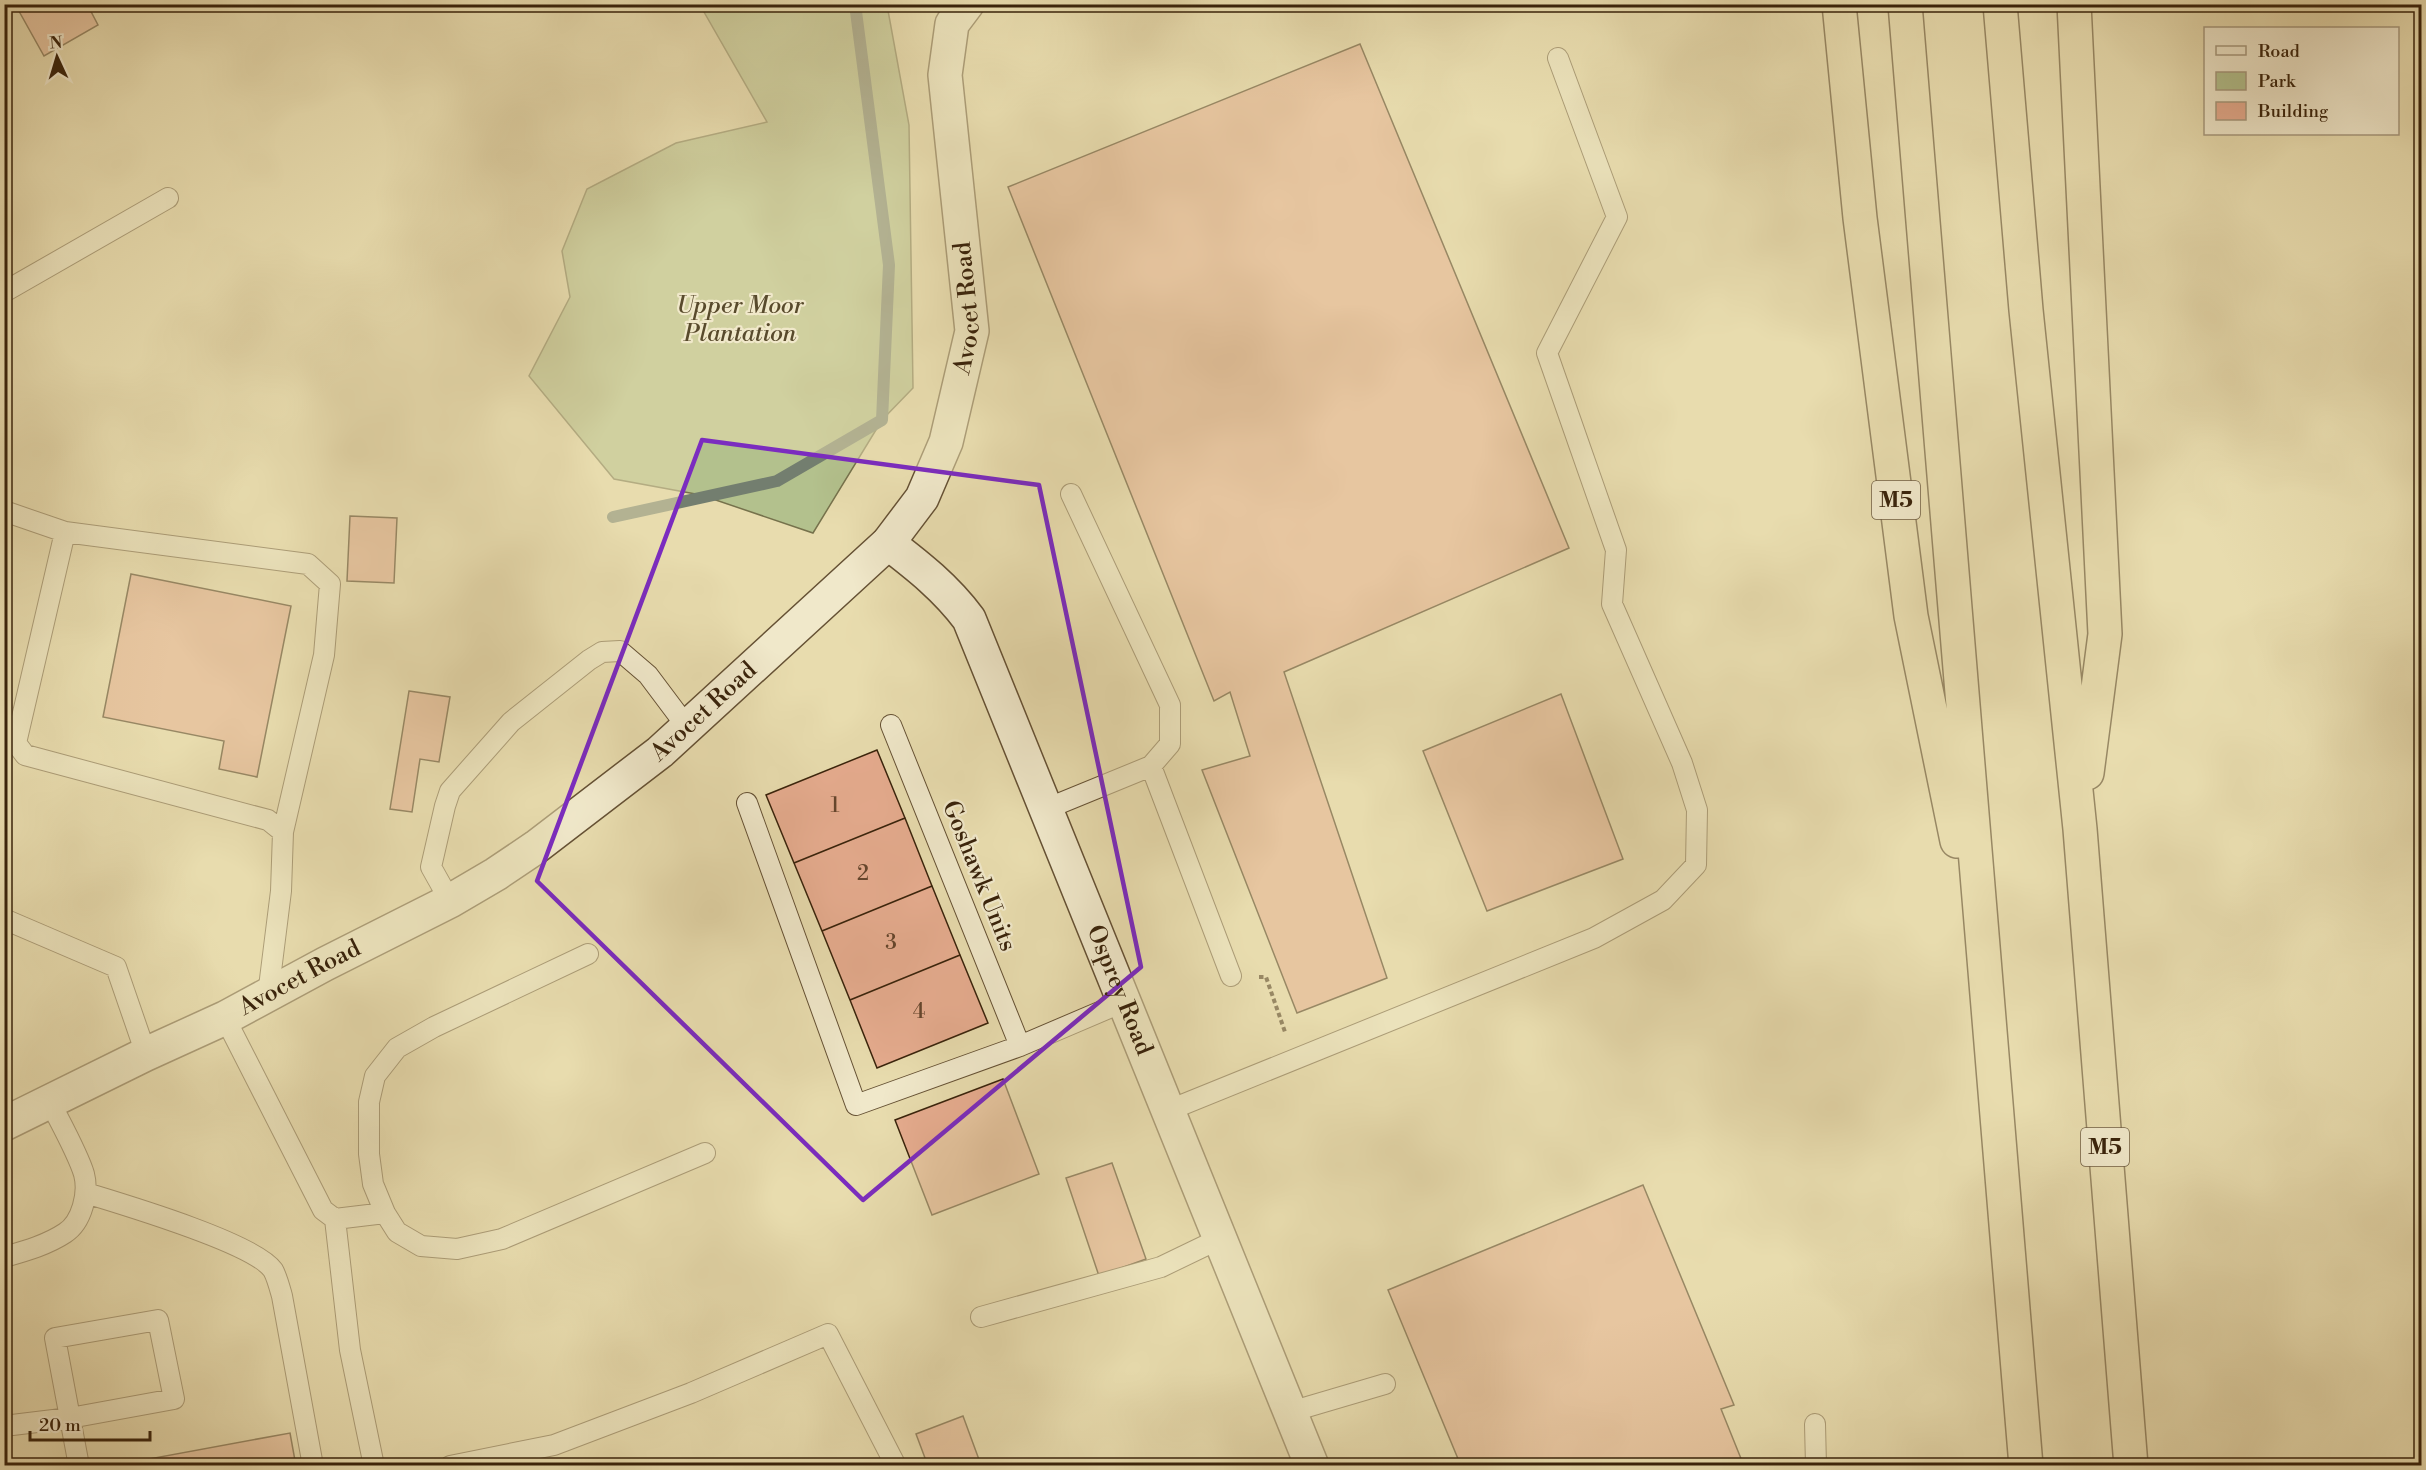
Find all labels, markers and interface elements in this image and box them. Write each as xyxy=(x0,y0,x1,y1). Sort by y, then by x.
north arrow xyxy=(27,27,87,87)
legend xyxy=(2204,27,2399,135)
text: N xyxy=(49,33,63,53)
text: Road xyxy=(2258,40,2301,63)
text: Park xyxy=(2258,70,2297,93)
text: Building xyxy=(2257,100,2329,123)
street label: Avocet Road xyxy=(947,240,987,378)
park label: Upper Moor Plantation xyxy=(676,291,805,349)
road number: M5 xyxy=(1872,481,1920,519)
street label: Avocet Road xyxy=(644,655,763,769)
house number: 1 xyxy=(830,793,840,819)
street label: Goshawk Units xyxy=(935,796,1023,956)
house number: 2 xyxy=(857,861,869,887)
street label: Osprey Road xyxy=(1080,921,1159,1060)
house number: 3 xyxy=(885,930,897,956)
street label: Avocet Road xyxy=(233,933,366,1023)
house number: 4 xyxy=(913,999,925,1025)
road number: M5 xyxy=(2081,1128,2129,1166)
scale bar xyxy=(30,1404,150,1442)
text: 20 m xyxy=(39,1414,81,1437)

